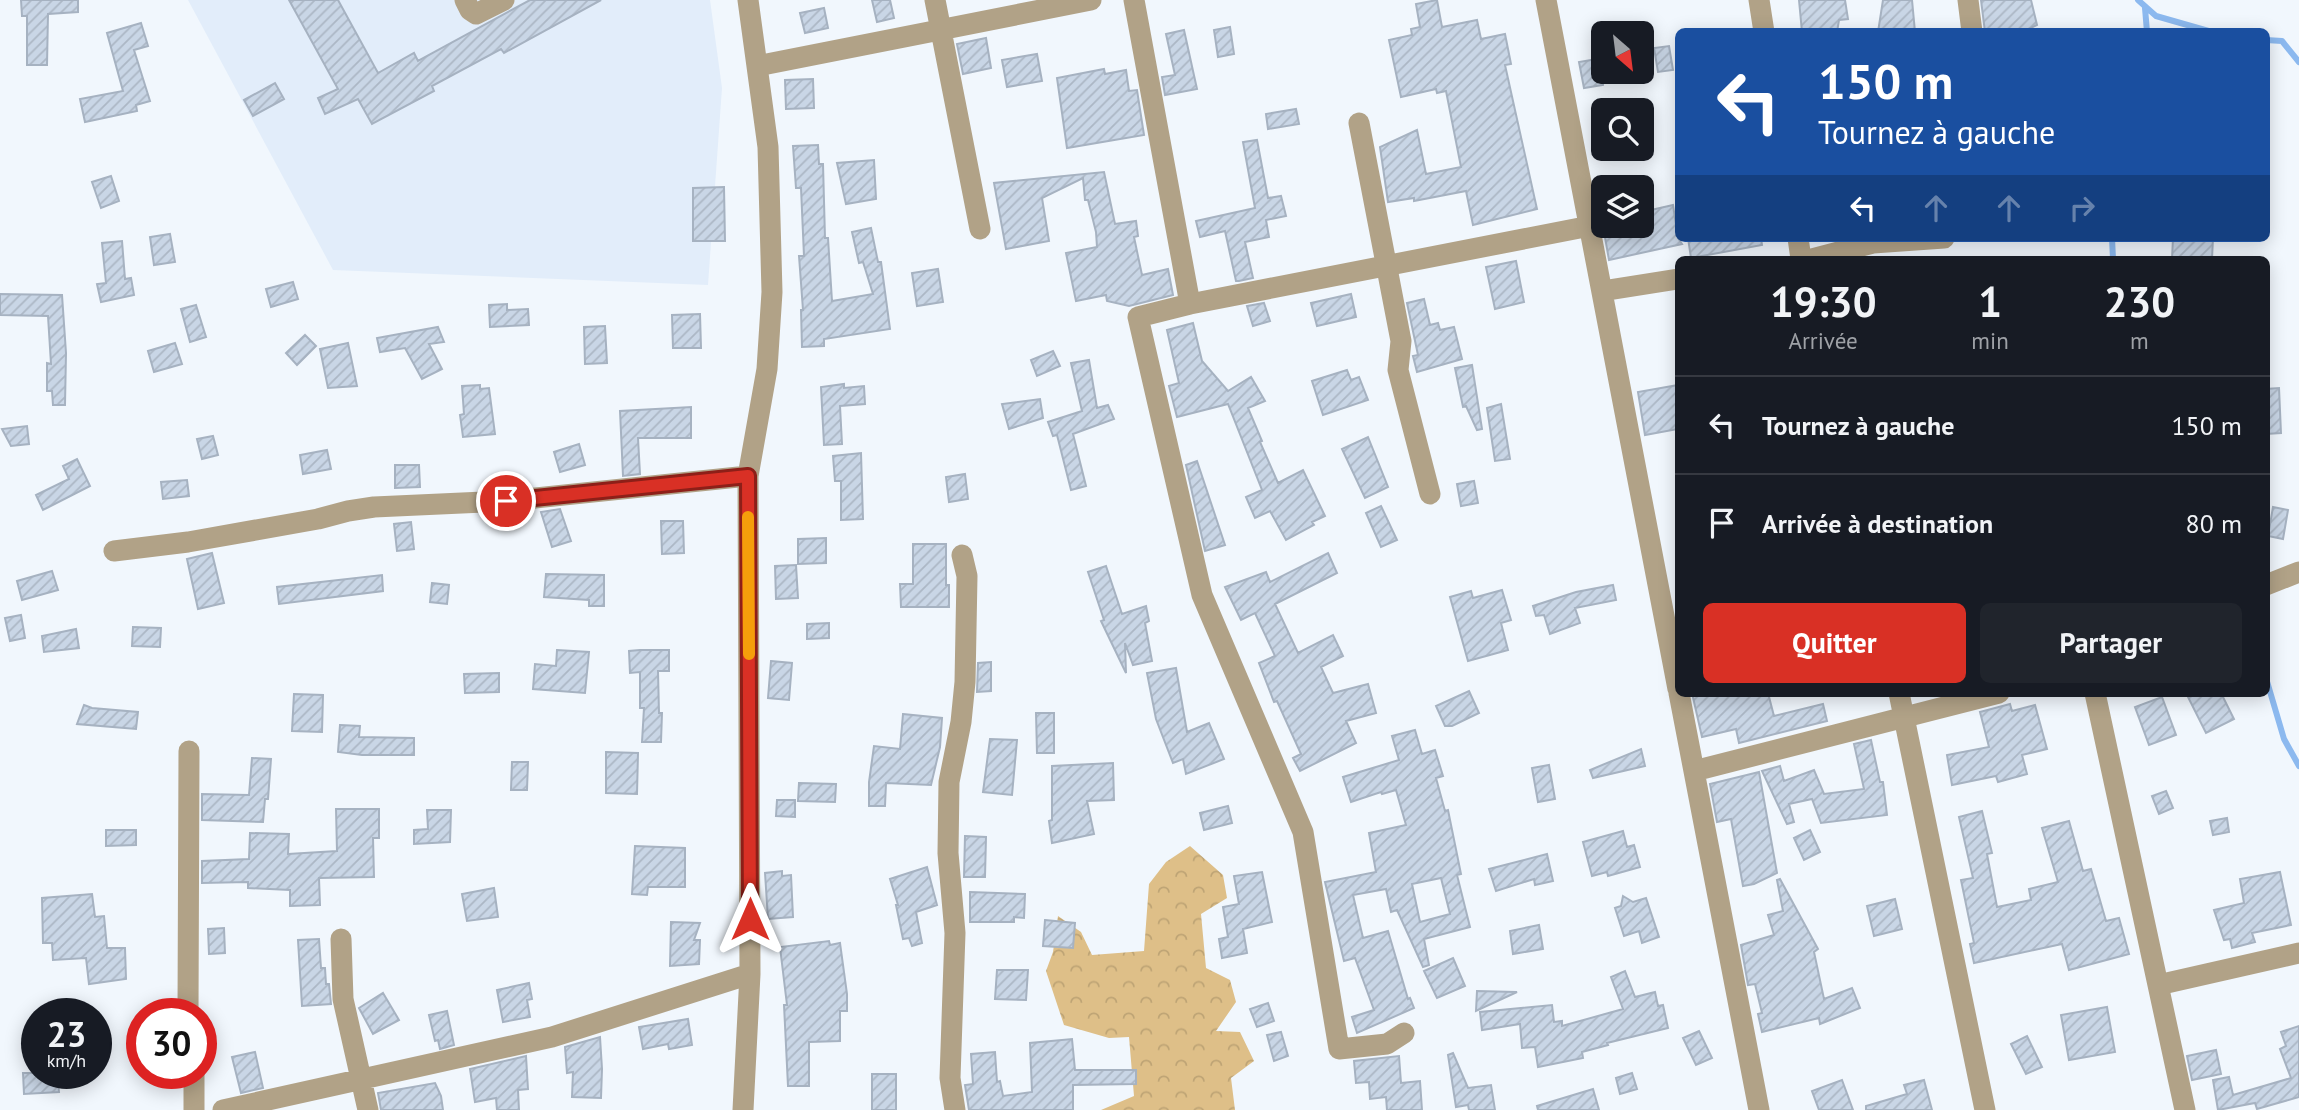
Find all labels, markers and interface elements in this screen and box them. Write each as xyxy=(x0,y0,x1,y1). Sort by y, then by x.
north arrow xyxy=(1591,21,1654,84)
map controls xyxy=(1591,21,1654,238)
text: 150 m xyxy=(1818,49,1953,113)
icon: left xyxy=(1703,56,1794,147)
button: search xyxy=(1591,98,1654,161)
text: Tournez à gauche xyxy=(1818,111,2055,153)
button: layers xyxy=(1591,175,1654,238)
icon: left xyxy=(1844,189,1882,227)
icon: ahead xyxy=(1917,189,1955,227)
icon: ahead xyxy=(1990,189,2028,227)
icon: right xyxy=(2063,189,2101,227)
text: 19:30 xyxy=(1770,274,1876,329)
text: 1 xyxy=(1978,274,2002,329)
text: 230 xyxy=(2104,274,2175,329)
text: Arrivée xyxy=(1789,326,1858,355)
text: min xyxy=(1971,326,2009,355)
text: m xyxy=(2130,326,2149,355)
icon: left xyxy=(1703,406,1741,444)
text: Tournez à gauche xyxy=(1762,409,1954,442)
text: 150 m xyxy=(2171,409,2242,442)
pin xyxy=(476,471,536,531)
icon: arrive xyxy=(487,482,525,520)
icon: arrive xyxy=(1703,504,1741,542)
text: Arrivée à destination xyxy=(1762,507,1993,540)
text: 80 m xyxy=(2186,507,2242,540)
button: Quitter xyxy=(1703,603,1966,683)
button: Partager xyxy=(1980,603,2242,683)
position arrow xyxy=(713,882,787,956)
speed limit sign: 30 xyxy=(126,998,217,1089)
text: 23 xyxy=(47,1011,86,1057)
text: km/h xyxy=(47,1049,86,1072)

